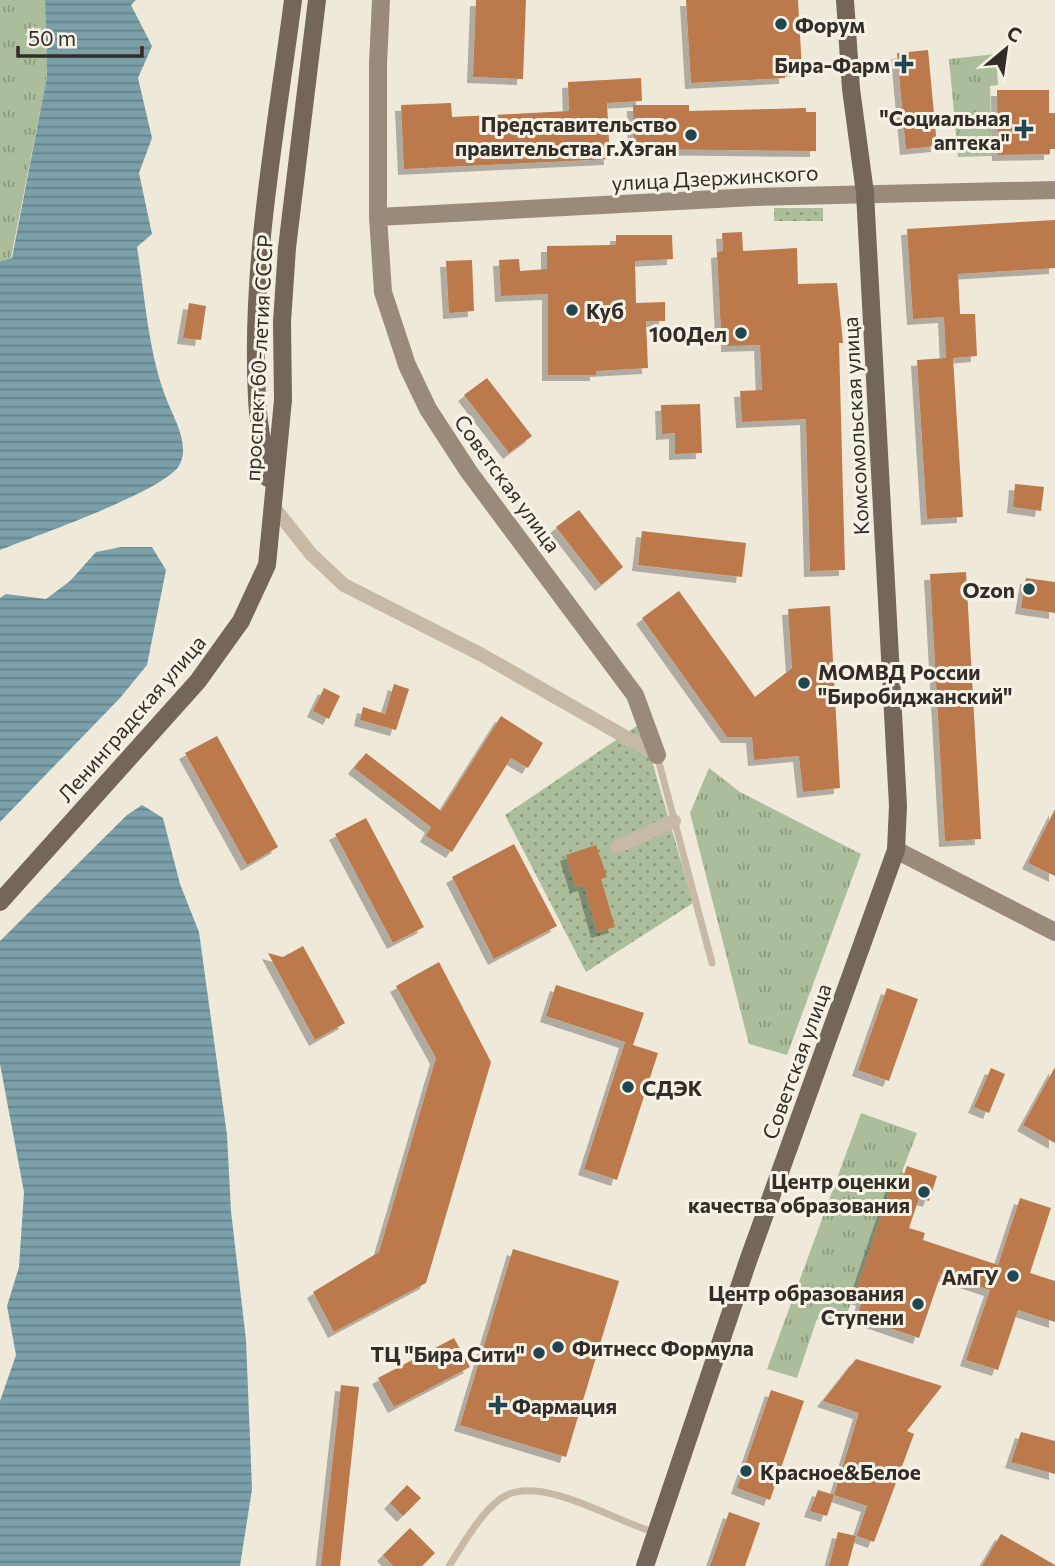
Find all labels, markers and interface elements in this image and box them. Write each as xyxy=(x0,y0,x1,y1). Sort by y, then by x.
place label: Форум xyxy=(795,12,865,37)
scale bar xyxy=(18,14,142,58)
north arrow xyxy=(971,14,1041,84)
marker: Форум xyxy=(773,16,789,32)
text: С xyxy=(1003,20,1026,47)
text: 50 m xyxy=(28,25,76,50)
place label: Бира-Фарм xyxy=(774,52,890,77)
marker: Бира-Фарм xyxy=(896,56,912,72)
place label: "Социальная аптека" xyxy=(880,105,1010,154)
place label: Представительство правительства г.Хэган xyxy=(455,111,677,160)
marker: "Социальная аптека" xyxy=(1016,121,1032,137)
marker: Представительство правительства г.Хэган xyxy=(683,127,699,143)
street label: улица Дзержинского xyxy=(611,159,819,195)
street label: проспект 60-летия СССР xyxy=(239,234,277,482)
place label: Куб xyxy=(586,298,624,323)
marker: Куб xyxy=(564,302,580,318)
street label: Комсомольская улица xyxy=(837,316,873,536)
place label: 100Дел xyxy=(649,321,727,346)
marker: 100Дел xyxy=(733,325,749,341)
street label: Советская улица xyxy=(450,409,566,557)
place label: Ozon xyxy=(962,577,1015,602)
marker: Ozon xyxy=(1021,581,1037,597)
street label: Ленинградская улица xyxy=(52,630,210,806)
place label: МОМВД России "Биробиджанский" xyxy=(818,659,1013,708)
marker: МОМВД России "Биробиджанский" xyxy=(796,675,812,691)
street label: Советская улица xyxy=(756,980,836,1142)
place label: СДЭК xyxy=(642,1075,703,1100)
marker: СДЭК xyxy=(620,1079,636,1095)
place label: Центр оценки качества образования xyxy=(688,1168,910,1217)
marker: Центр оценки качества образования xyxy=(916,1184,932,1200)
place label: АмГУ xyxy=(942,1264,999,1289)
marker: АмГУ xyxy=(1005,1268,1021,1284)
place label: Центр образования Ступени xyxy=(708,1280,904,1329)
marker: Центр образования Ступени xyxy=(910,1296,926,1312)
place label: Фитнесс Формула xyxy=(572,1335,754,1360)
marker: Фитнесс Формула xyxy=(550,1339,566,1355)
place label: ТЦ "Бира Сити" xyxy=(371,1341,525,1366)
marker: ТЦ "Бира Сити" xyxy=(531,1345,547,1361)
place label: Фармация xyxy=(512,1393,617,1418)
marker: Фармация xyxy=(490,1397,506,1413)
place label: Красное&Белое xyxy=(760,1459,921,1484)
marker: Красное&Белое xyxy=(738,1463,754,1479)

